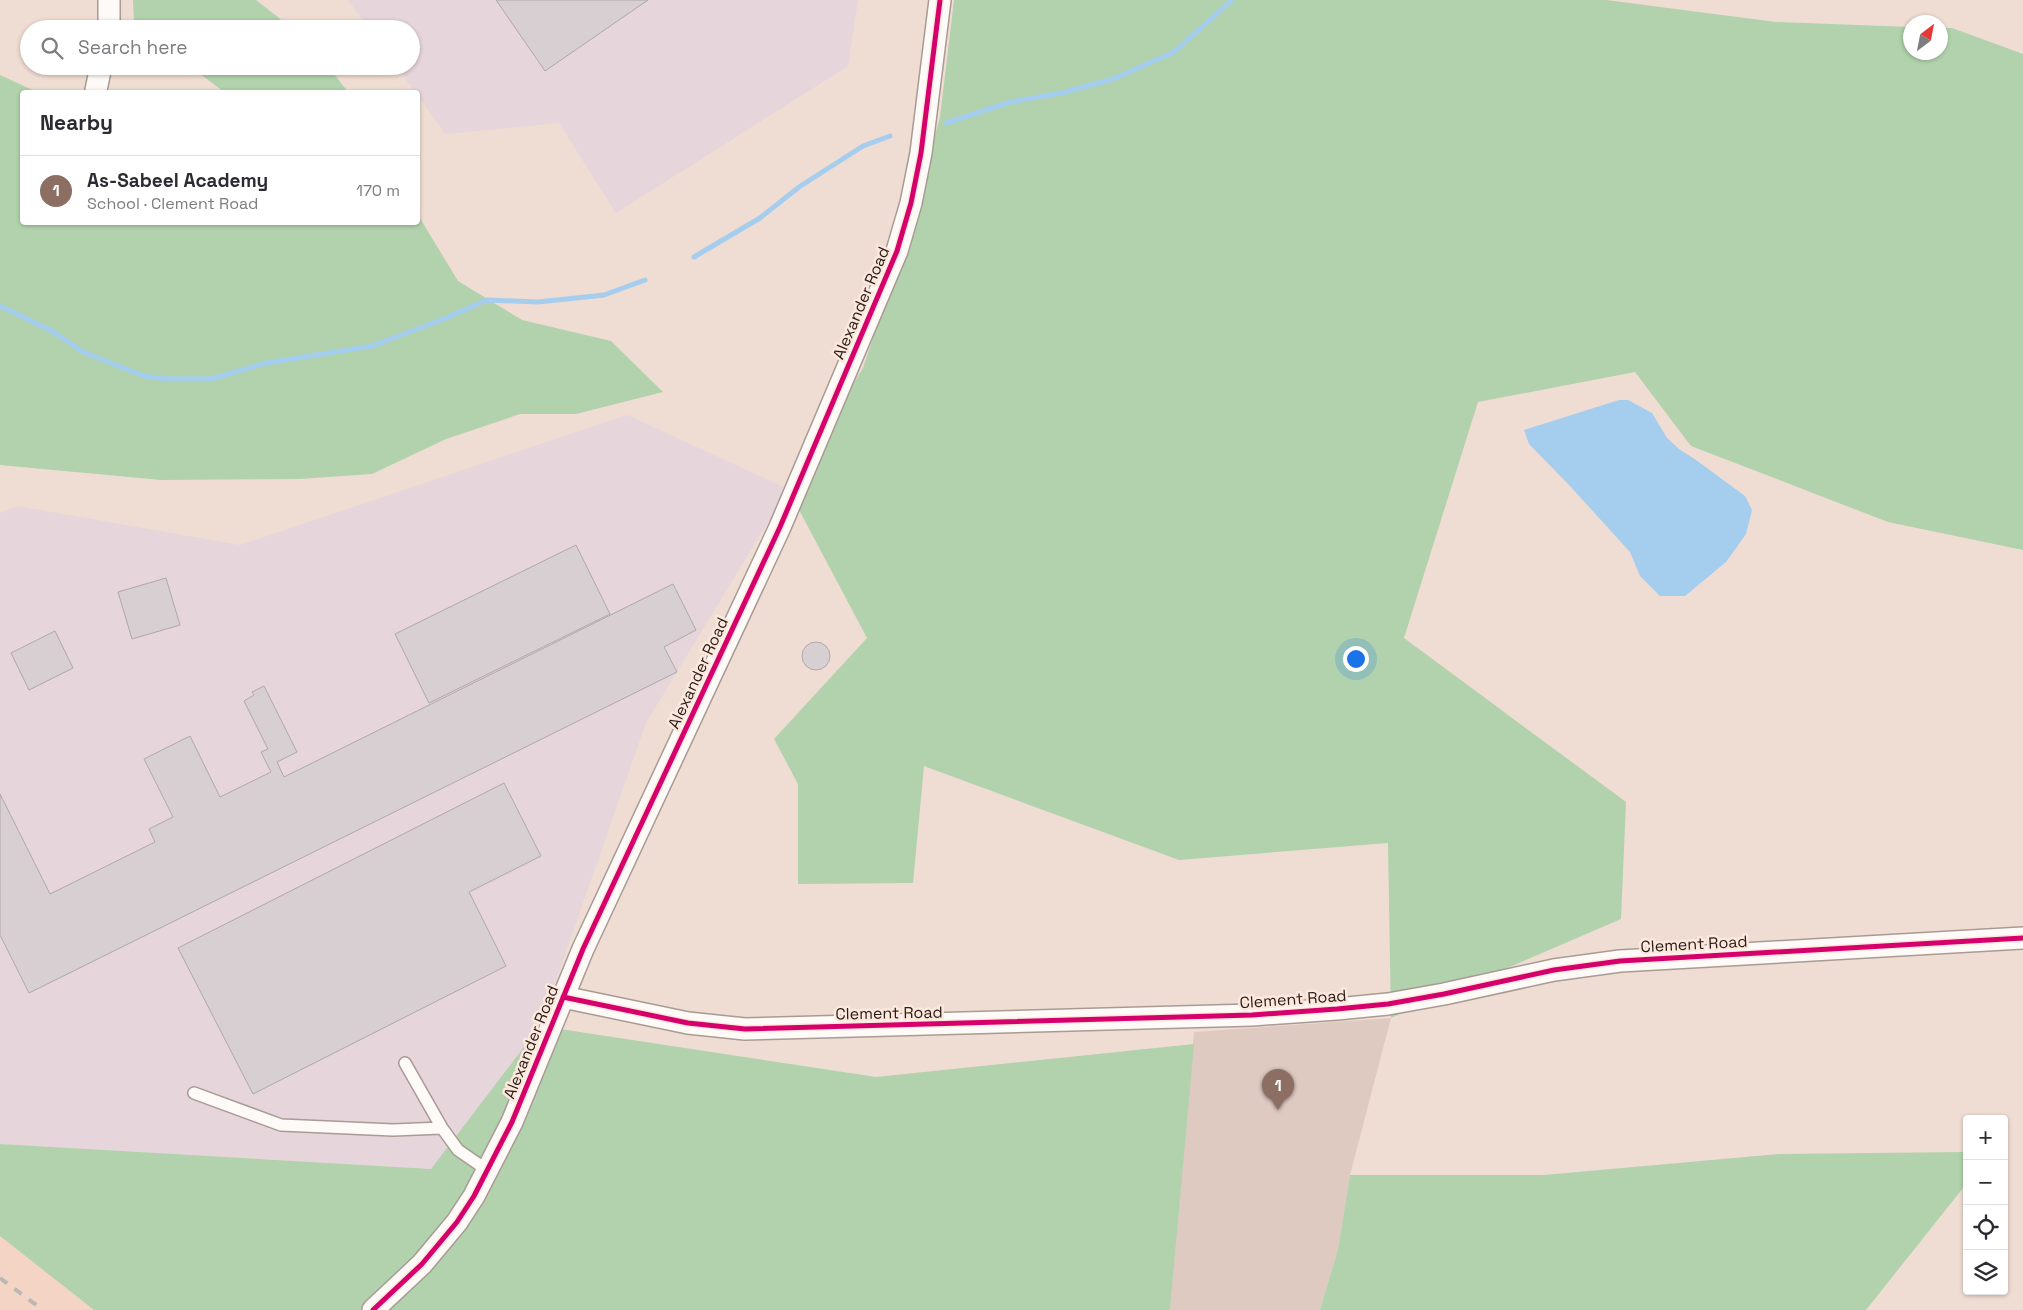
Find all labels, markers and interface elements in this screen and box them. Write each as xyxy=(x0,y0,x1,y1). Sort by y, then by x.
north arrow xyxy=(1903,15,1948,60)
search box xyxy=(20,20,420,75)
icon: search xyxy=(38,34,66,62)
text: Search here xyxy=(78,35,188,60)
text: Nearby xyxy=(40,109,113,136)
text: As-Sabeel Academy xyxy=(87,168,268,193)
text: 1 xyxy=(52,180,60,201)
text: 170 m xyxy=(356,180,400,201)
text: School · Clement Road xyxy=(87,193,258,214)
street label: Alexander Road xyxy=(828,243,894,363)
street label: Alexander Road xyxy=(663,614,733,732)
your location xyxy=(1343,646,1369,672)
street label: Clement Road xyxy=(1640,931,1748,957)
street label: Alexander Road xyxy=(499,982,563,1102)
street label: Clement Road xyxy=(1239,985,1347,1013)
street label: Clement Road xyxy=(835,1002,943,1024)
pin: 1 xyxy=(1262,1069,1294,1110)
map controls xyxy=(1963,1115,2008,1295)
button: + xyxy=(1963,1115,2008,1160)
button: − xyxy=(1963,1160,2008,1205)
button: locate xyxy=(1963,1205,2008,1250)
button: layers xyxy=(1963,1250,2008,1295)

